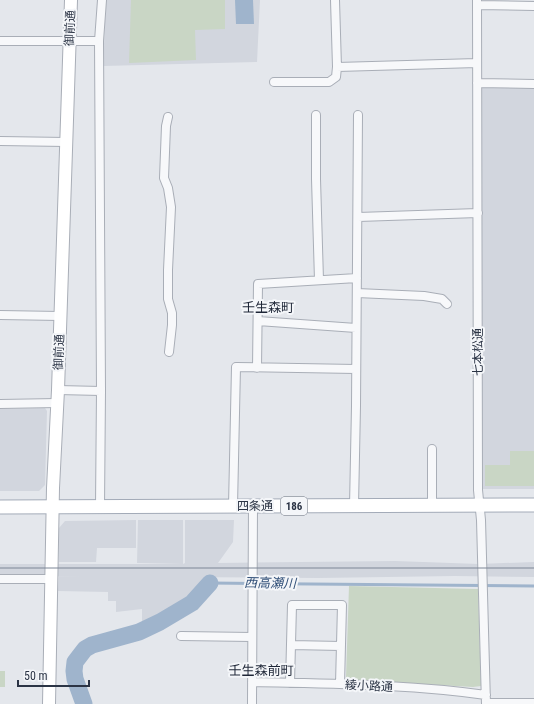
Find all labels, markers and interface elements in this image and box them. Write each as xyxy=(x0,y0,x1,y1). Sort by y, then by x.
street label: 御前通 xyxy=(62,10,78,46)
district label: 壬生森町 xyxy=(242,300,294,315)
street label: 七本松通 xyxy=(471,328,485,376)
street label: 御前通 xyxy=(51,334,67,370)
road number: 186 xyxy=(281,497,307,515)
street label: 四条通 xyxy=(237,499,273,513)
water label: 西高瀬川 xyxy=(244,575,298,591)
scale bar xyxy=(18,662,89,688)
district label: 壬生森前町 xyxy=(228,663,294,678)
text: 50 m xyxy=(24,669,48,683)
street label: 綾小路通 xyxy=(345,678,393,694)

